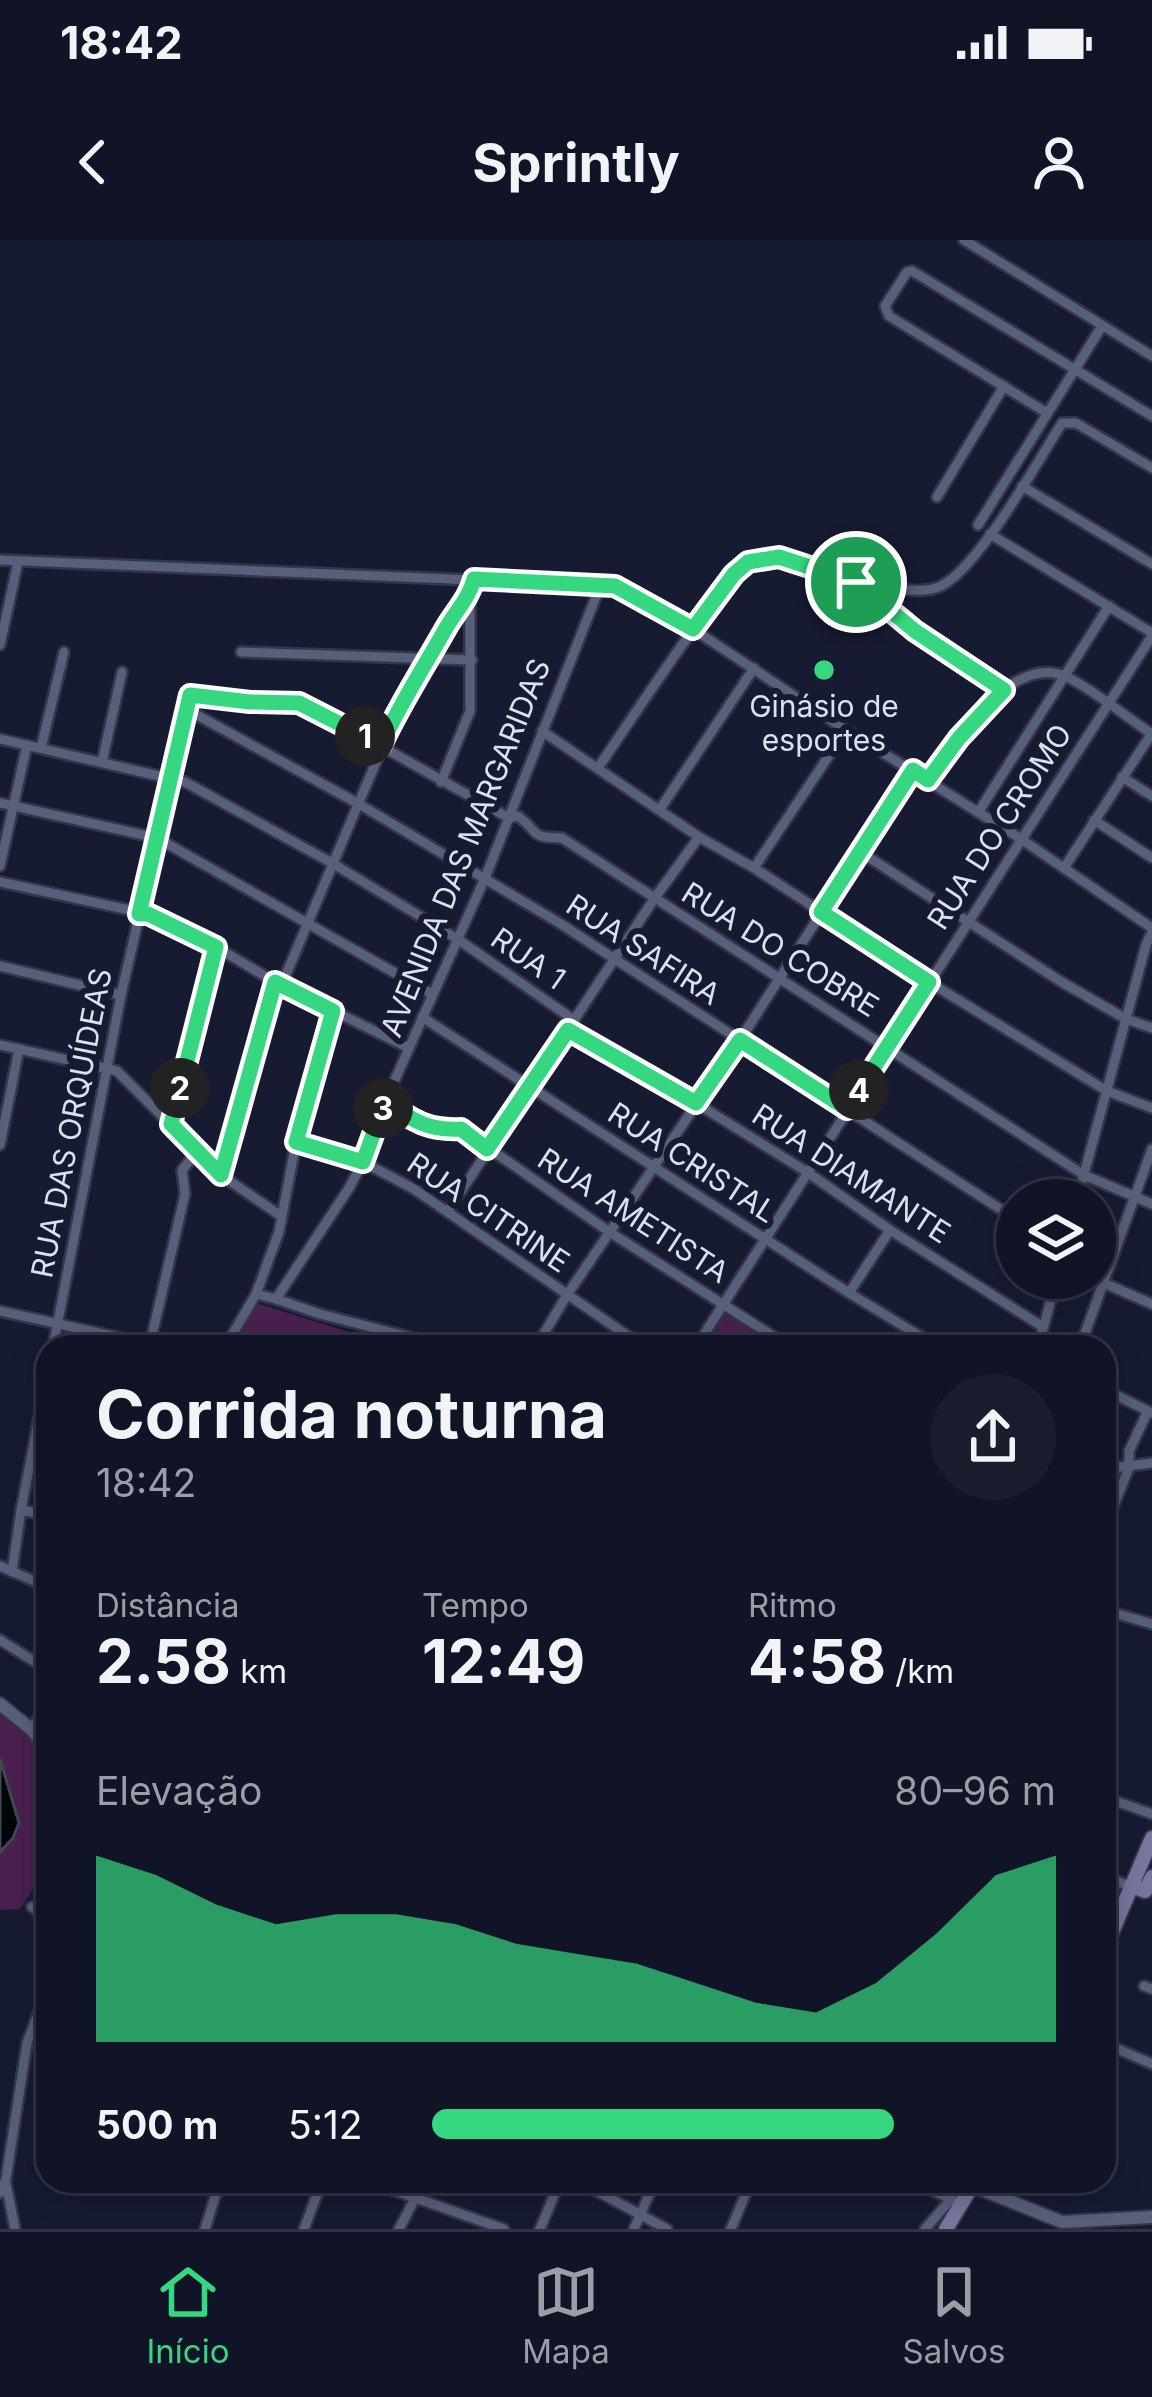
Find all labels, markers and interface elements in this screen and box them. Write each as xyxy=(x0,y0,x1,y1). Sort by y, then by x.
text: 18:42 xyxy=(60,15,183,70)
icon: back xyxy=(60,129,126,195)
icon: person xyxy=(1026,129,1092,195)
text: Sprintly xyxy=(472,130,680,195)
pin xyxy=(805,531,907,633)
icon: arrive xyxy=(823,549,889,615)
street label: AVENIDA DAS MARGARIDAS xyxy=(373,653,557,1042)
marker: Ginásio de esportes xyxy=(811,657,837,683)
place label: Ginásio de esportes xyxy=(749,688,899,758)
pin: 1 xyxy=(335,706,395,766)
text: 1 xyxy=(358,716,372,756)
street label: RUA DO CROMO xyxy=(919,717,1079,936)
street label: RUA DO COBRE xyxy=(676,874,885,1024)
street label: RUA SAFIRA xyxy=(560,886,727,1012)
street label: RUA 1 xyxy=(485,920,573,997)
street label: RUA DAS ORQUÍDEAS xyxy=(23,965,119,1281)
pin: 2 xyxy=(150,1058,210,1118)
pin: 4 xyxy=(829,1060,889,1120)
text: 2 xyxy=(170,1068,190,1108)
text: 4 xyxy=(848,1070,870,1110)
pin: 3 xyxy=(353,1078,413,1138)
text: 3 xyxy=(372,1088,394,1128)
street label: RUA CRISTAL xyxy=(602,1094,783,1230)
street label: RUA DIAMANTE xyxy=(746,1096,957,1250)
street label: RUA AMETISTA xyxy=(531,1140,736,1290)
street label: RUA CITRINE xyxy=(401,1145,576,1280)
map controls xyxy=(996,1179,1116,1299)
button: layers xyxy=(996,1179,1116,1299)
text: Corrida noturna xyxy=(96,1374,607,1454)
button: share xyxy=(930,1374,1056,1500)
text: 18:42 xyxy=(96,1459,196,1506)
text: Distância xyxy=(96,1585,240,1625)
text: Tempo xyxy=(422,1585,529,1625)
text: Ritmo xyxy=(748,1585,837,1625)
text: 2.58 xyxy=(96,1625,231,1697)
text: 12:49 xyxy=(422,1625,585,1697)
text: 4:58 xyxy=(748,1625,886,1697)
text: km xyxy=(231,1651,287,1691)
text: /km xyxy=(886,1651,954,1691)
text: Elevação xyxy=(96,1767,262,1814)
text: 80–96 m xyxy=(894,1767,1056,1814)
text: 500 m xyxy=(96,2101,218,2148)
text: 5:12 xyxy=(288,2101,363,2148)
tab: Início xyxy=(146,2259,229,2371)
tab: Mapa xyxy=(522,2259,610,2371)
tab: Salvos xyxy=(903,2259,1006,2371)

